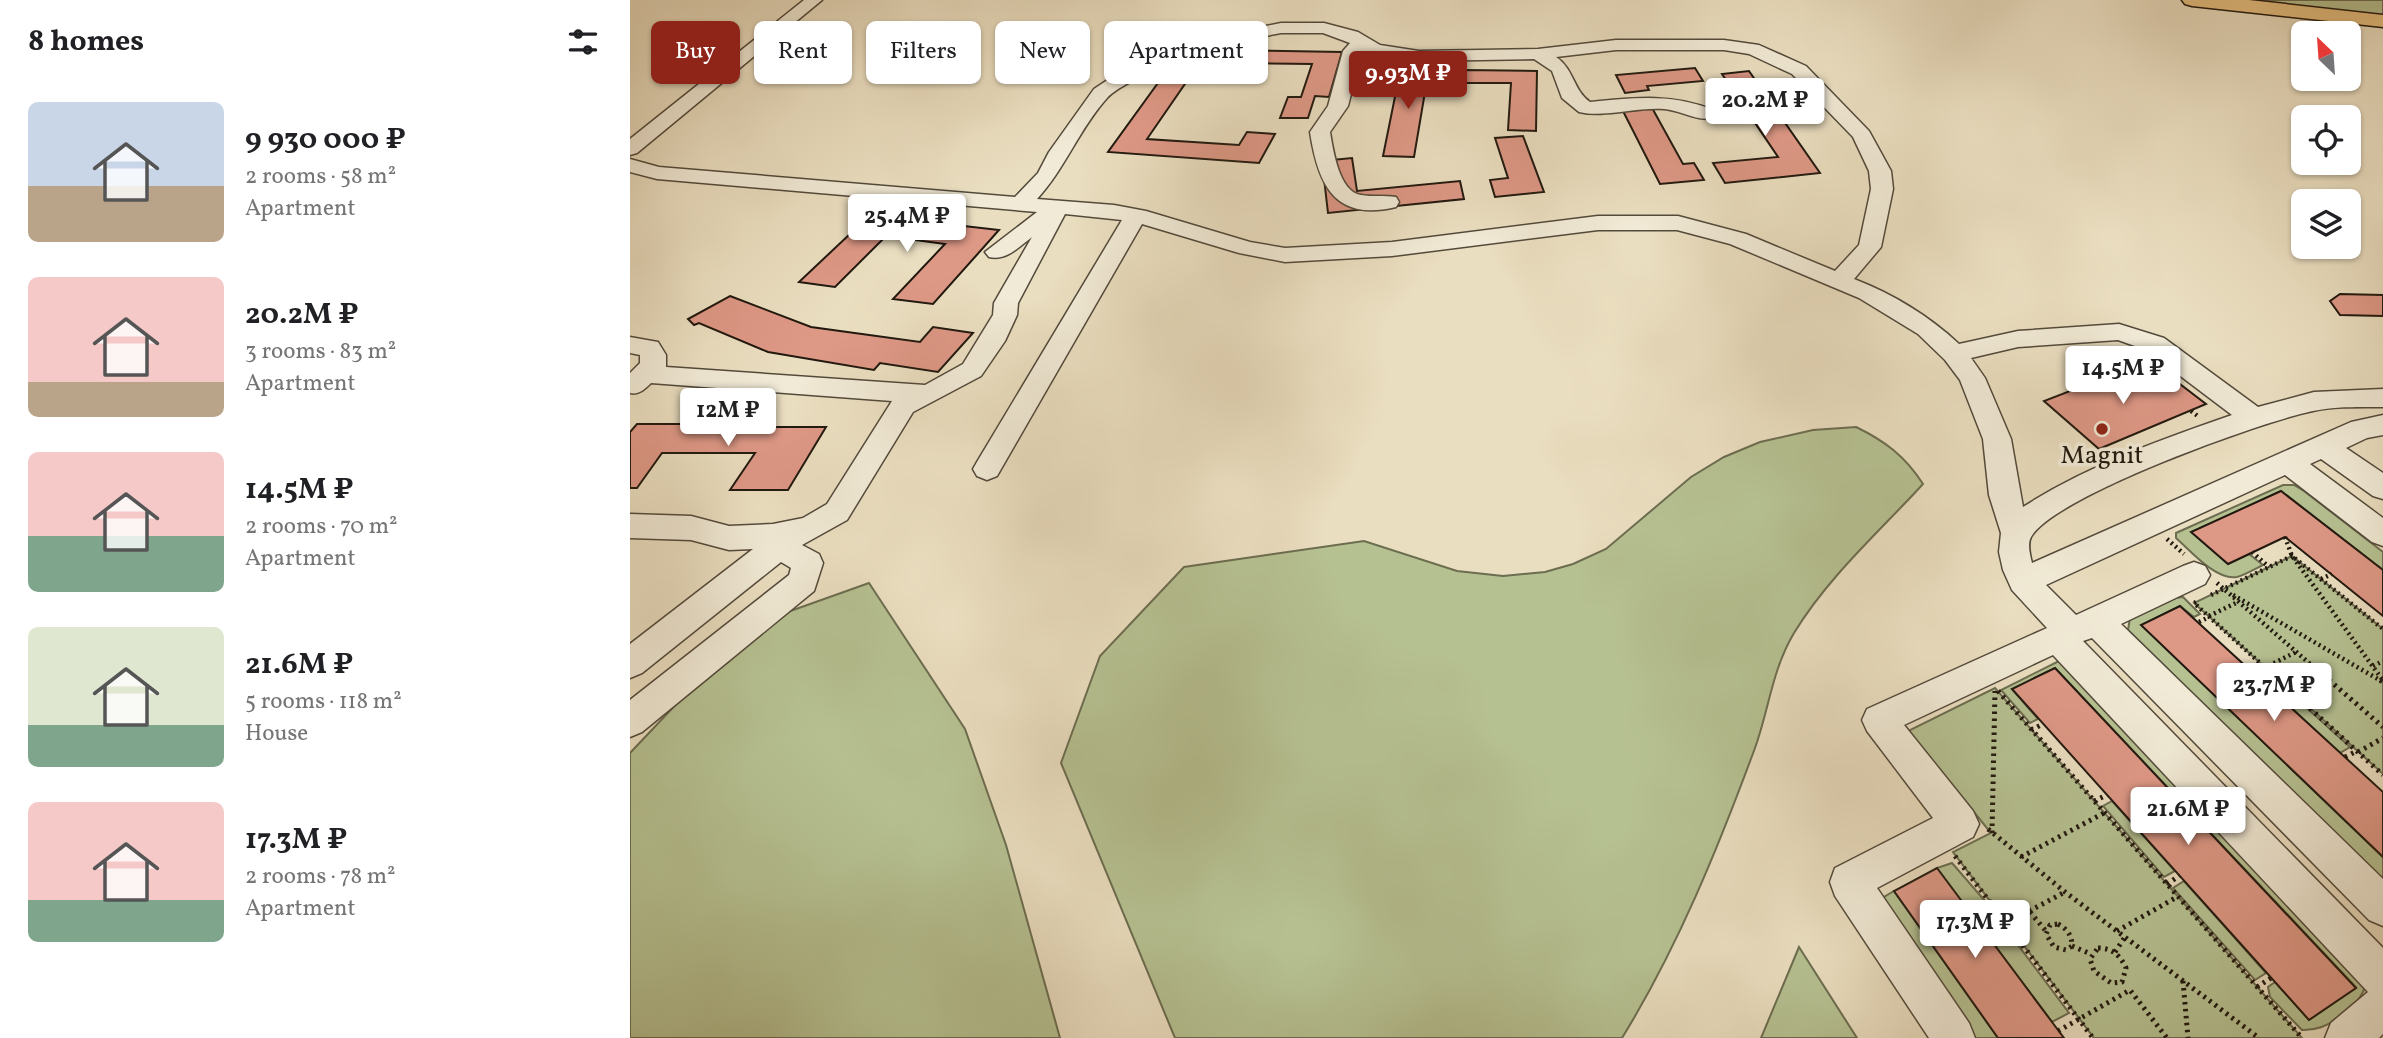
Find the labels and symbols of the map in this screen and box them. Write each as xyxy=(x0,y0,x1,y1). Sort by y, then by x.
north arrow xyxy=(2291,21,2361,91)
pin: 9.93M ₽ xyxy=(1343,52,1473,111)
pin: 20.2M ₽ xyxy=(1700,78,1830,138)
pin: 25.4M ₽ xyxy=(842,194,972,254)
pin: 14.5M ₽ xyxy=(2058,346,2188,406)
pin: 12M ₽ xyxy=(679,388,777,448)
marker: Magnit xyxy=(2094,421,2110,437)
place label: Magnit xyxy=(2061,438,2143,474)
pin: 23.7M ₽ xyxy=(2209,664,2339,723)
pin: 21.6M ₽ xyxy=(2123,788,2253,847)
pin: 17.3M ₽ xyxy=(1910,900,2040,960)

